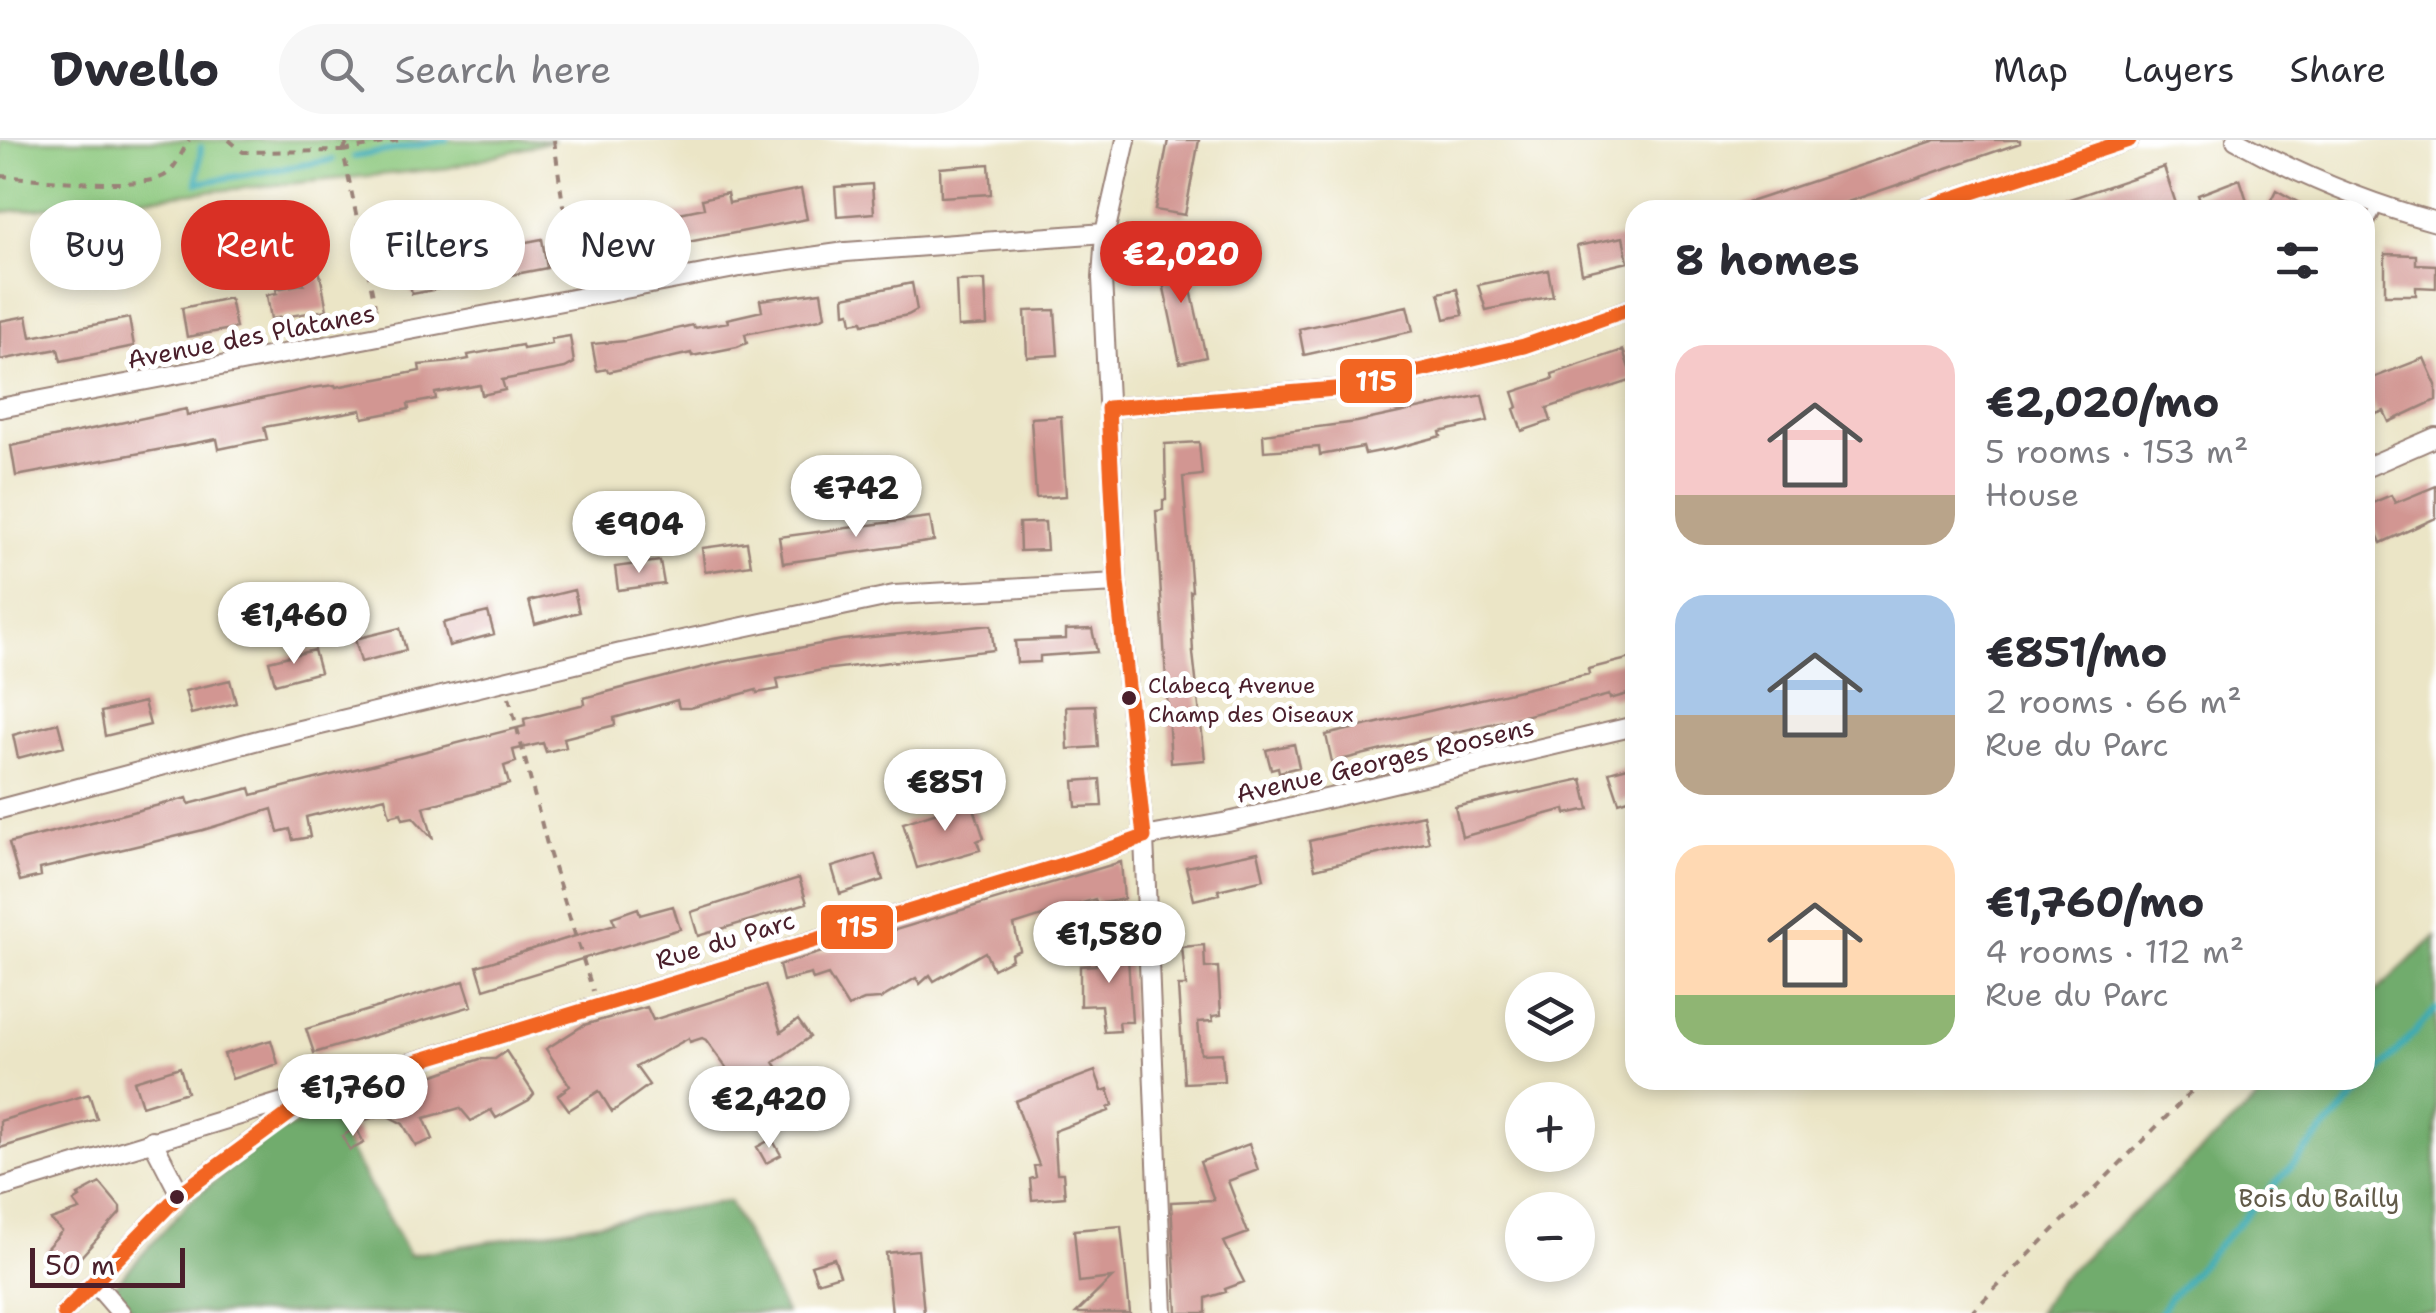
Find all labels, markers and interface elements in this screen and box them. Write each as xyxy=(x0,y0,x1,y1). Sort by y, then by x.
search box xyxy=(279,24,979,114)
text: Dwello xyxy=(50,37,219,101)
icon: search xyxy=(314,42,369,97)
text: Search here xyxy=(394,44,612,95)
text: Map xyxy=(1993,46,2068,93)
text: Layers xyxy=(2123,46,2235,93)
text: Share xyxy=(2290,46,2386,93)
chip: Buy xyxy=(30,200,161,290)
chip: Rent xyxy=(181,200,330,290)
chip: Filters xyxy=(350,200,525,290)
chip: New xyxy=(545,200,691,290)
pin: €2,020 xyxy=(1100,221,1262,306)
text: €2,020 xyxy=(1122,232,1240,275)
text: 8 homes xyxy=(1675,232,1860,288)
icon: filters xyxy=(2270,233,2325,288)
street label: Avenue des Platanes xyxy=(124,295,378,377)
line badge: 115 xyxy=(1338,357,1414,405)
text: 115 xyxy=(1355,362,1397,400)
text: €2,020/mo xyxy=(1985,374,2220,430)
icon: home xyxy=(1755,385,1875,505)
text: 5 rooms · 153 m² xyxy=(1985,430,2248,473)
pin: €742 xyxy=(797,455,915,540)
text: €742 xyxy=(813,466,899,509)
text: House xyxy=(1985,473,2079,516)
pin: €904 xyxy=(580,491,698,576)
text: €904 xyxy=(594,502,684,545)
pin: €1,460 xyxy=(213,582,375,667)
text: €1,460 xyxy=(240,593,348,636)
text: €851/mo xyxy=(1985,624,2167,680)
icon: home xyxy=(1755,635,1875,755)
place label: Clabecq Avenue Champ des Oiseaux xyxy=(1148,671,1354,729)
text: 2 rooms · 66 m² xyxy=(1985,680,2242,723)
marker: Clabecq Avenue Champ des Oiseaux xyxy=(1119,688,1139,708)
street label: Avenue Georges Roosens xyxy=(1233,709,1537,811)
text: Rue du Parc xyxy=(1985,723,2169,766)
pin: €851 xyxy=(886,749,1004,834)
text: €851 xyxy=(906,760,984,803)
text: €1,760/mo xyxy=(1985,874,2204,930)
icon: home xyxy=(1755,885,1875,1005)
pin: €1,580 xyxy=(1028,901,1190,986)
street label: Rue du Parc xyxy=(651,903,799,977)
line badge: 115 xyxy=(819,903,895,951)
text: 115 xyxy=(836,908,878,946)
text: €1,580 xyxy=(1055,912,1163,955)
text: 4 rooms · 112 m² xyxy=(1985,930,2244,973)
map controls xyxy=(1505,972,1595,1282)
button: layers xyxy=(1505,972,1595,1062)
text: Rue du Parc xyxy=(1985,973,2169,1016)
pin: €1,760 xyxy=(272,1054,434,1139)
text: €1,760 xyxy=(300,1065,406,1108)
pin: €2,420 xyxy=(688,1066,850,1151)
text: €2,420 xyxy=(711,1077,827,1120)
button: + xyxy=(1505,1082,1595,1172)
park label: Bois du Bailly xyxy=(2239,1181,2400,1215)
unlabelled marker xyxy=(167,1187,187,1207)
button: − xyxy=(1505,1192,1595,1282)
scale bar xyxy=(30,1243,185,1288)
text: 50 m xyxy=(45,1246,115,1284)

